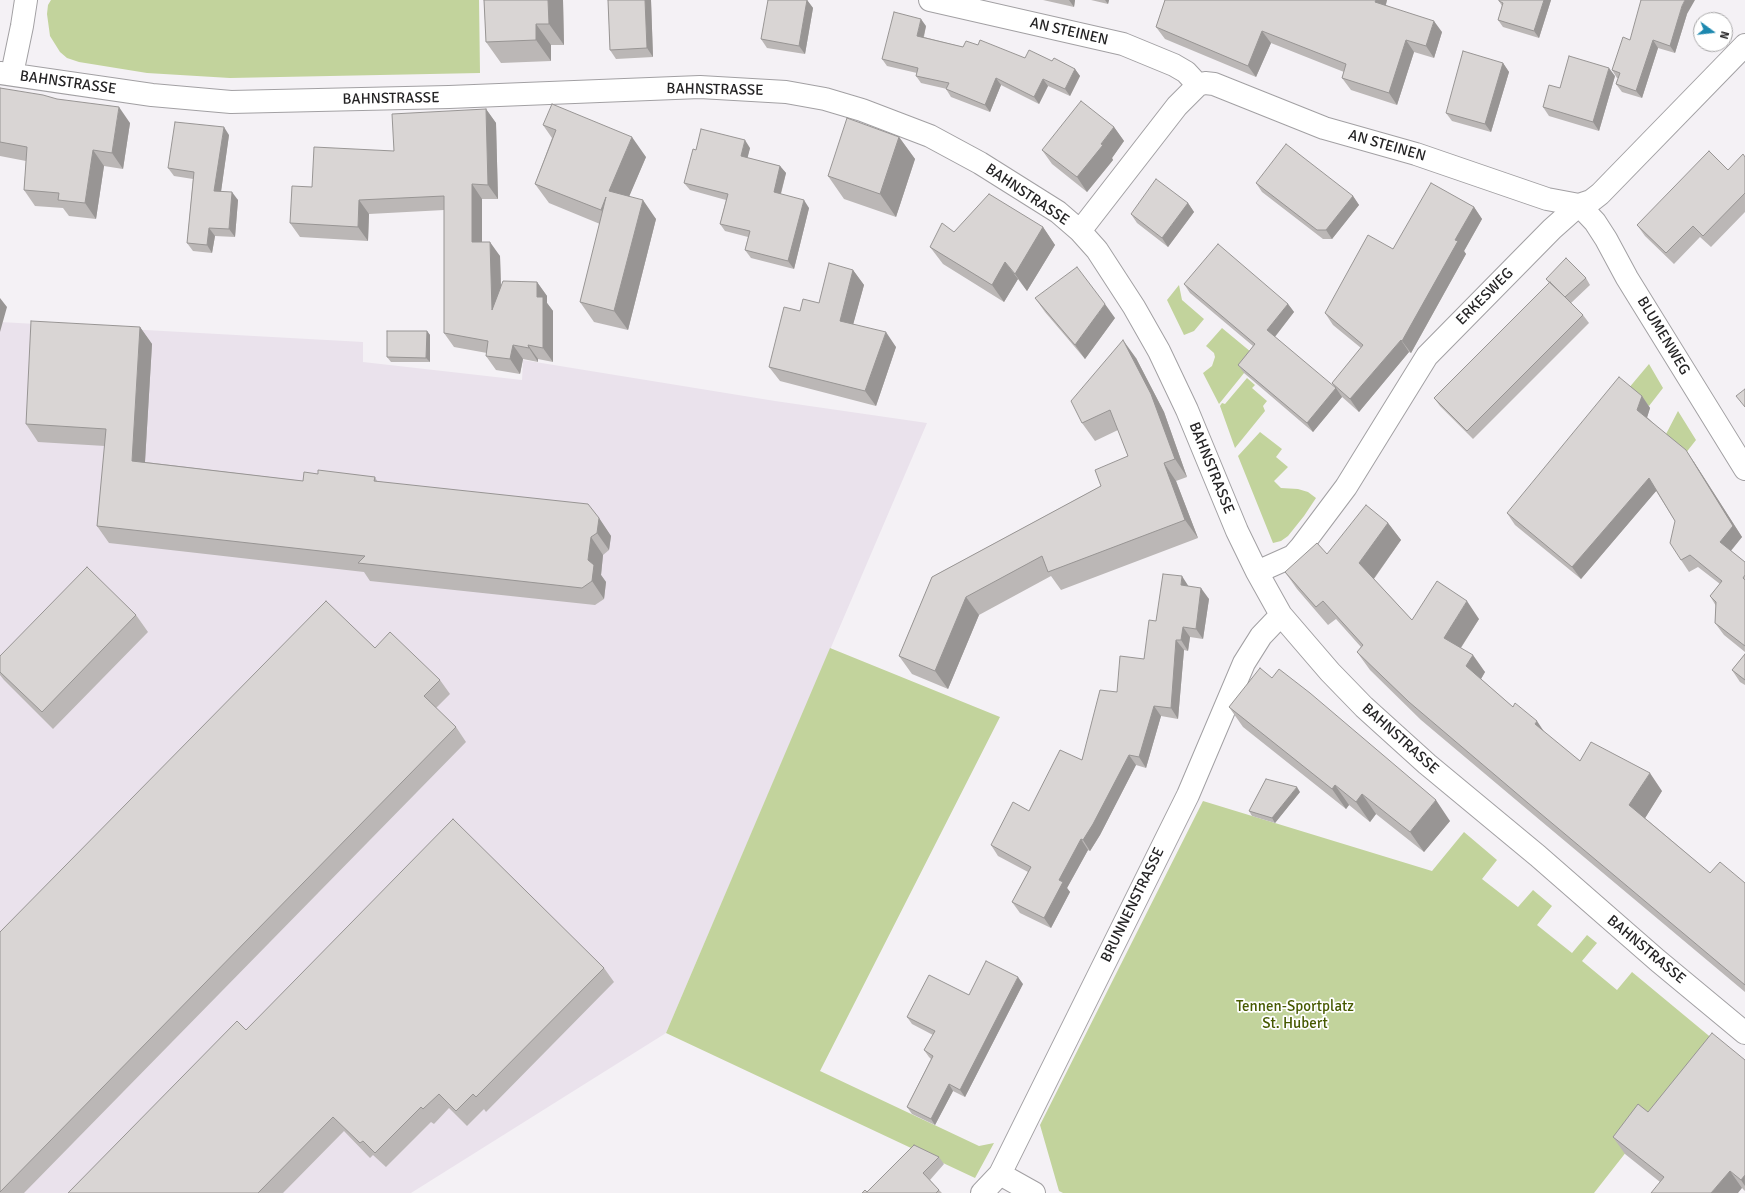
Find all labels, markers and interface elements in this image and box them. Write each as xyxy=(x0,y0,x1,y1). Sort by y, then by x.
north arrow xyxy=(1693,12,1733,52)
street label: AN STEINEN xyxy=(1028,14,1110,50)
text: N xyxy=(1717,30,1731,40)
street label: BAHNSTRASSE xyxy=(19,67,117,99)
street label: BAHNSTRASSE xyxy=(666,80,764,100)
street label: BAHNSTRASSE xyxy=(342,89,440,109)
street label: AN STEINEN xyxy=(1346,126,1428,166)
street label: BAHNSTRASSE xyxy=(982,160,1072,230)
street label: ERKESWEG xyxy=(1453,265,1517,329)
street label: BLUMENWEG xyxy=(1633,294,1693,378)
street label: BAHNSTRASSE xyxy=(1184,420,1238,516)
street label: BAHNSTRASSE xyxy=(1358,700,1442,778)
street label: BRUNNENSTRASSE xyxy=(1097,845,1169,965)
street label: BAHNSTRASSE xyxy=(1603,912,1689,988)
park label: Tennen-Sportplatz St. Hubert xyxy=(1236,998,1354,1033)

